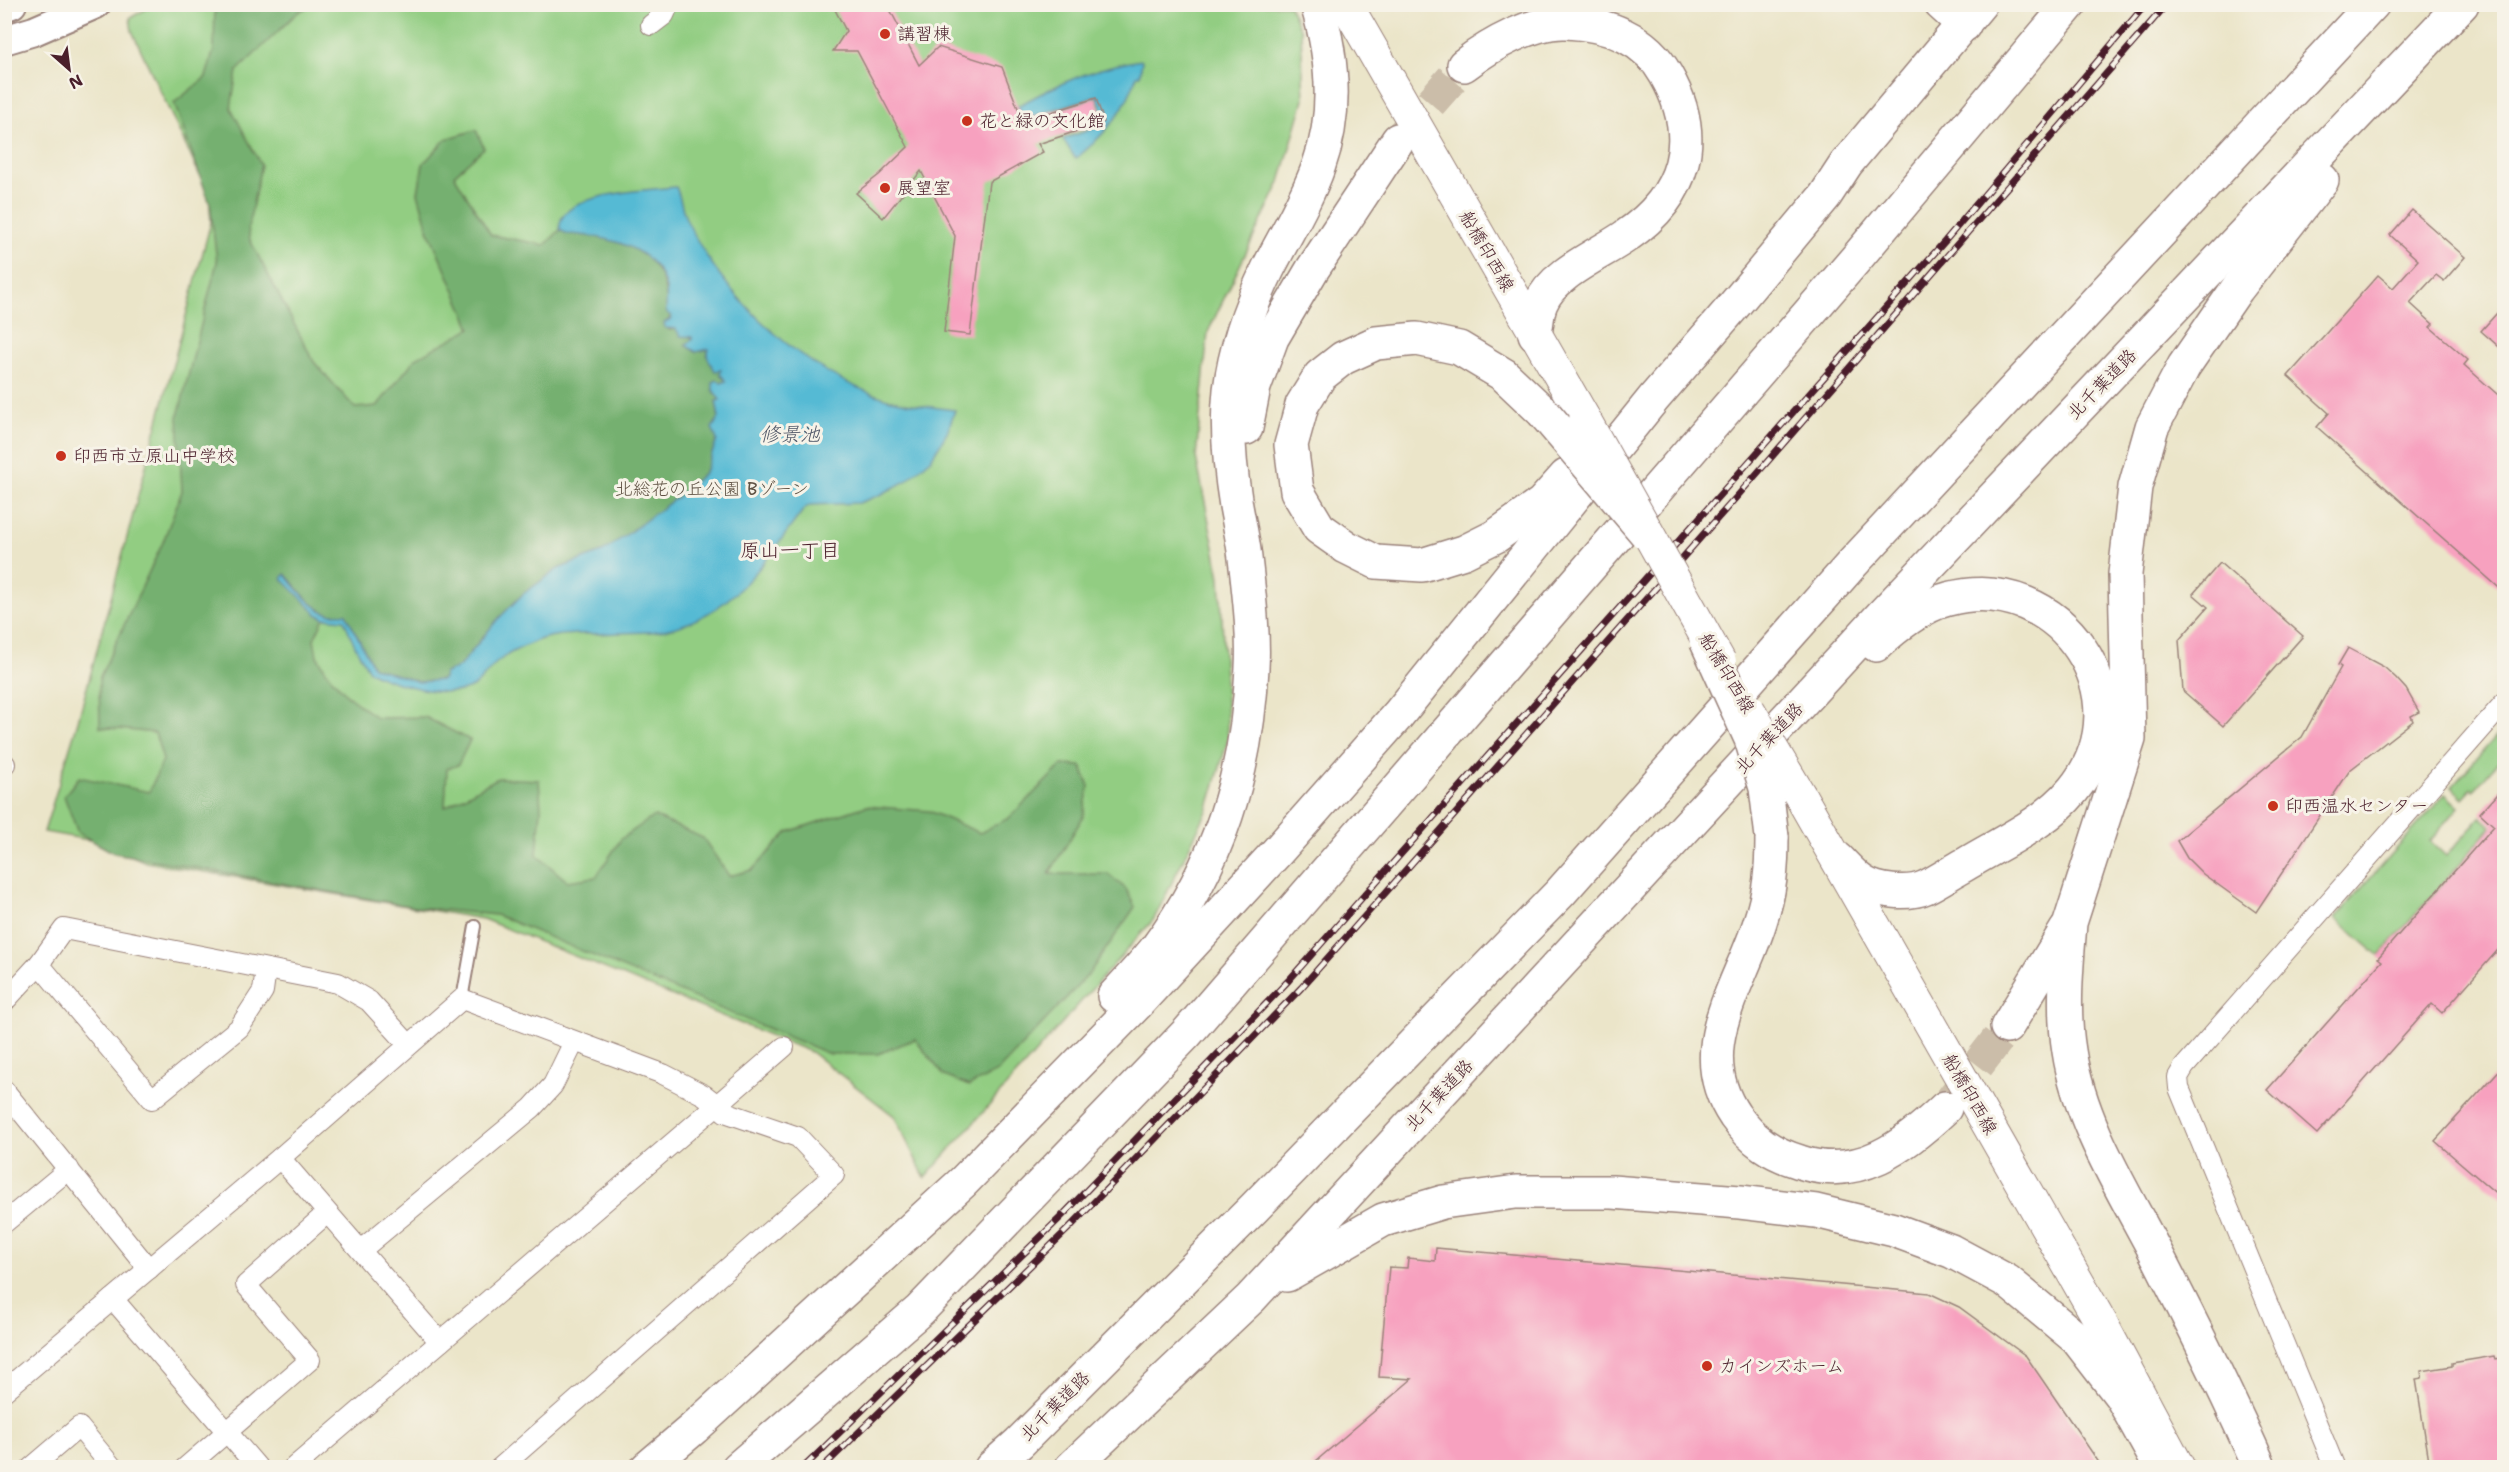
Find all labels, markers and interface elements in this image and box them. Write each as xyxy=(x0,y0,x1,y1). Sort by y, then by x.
place label: 講習棟 xyxy=(897,22,951,46)
marker: 講習棟 xyxy=(878,27,892,41)
north arrow xyxy=(39,39,99,99)
text: N xyxy=(65,70,86,94)
place label: 花と緑の文化館 xyxy=(979,109,1105,133)
marker: 花と緑の文化館 xyxy=(960,114,974,128)
place label: 展望室 xyxy=(897,176,951,200)
marker: 展望室 xyxy=(878,181,892,195)
street label: 船橋印西線 xyxy=(1454,206,1520,296)
street label: 北千葉道路 xyxy=(2062,343,2142,425)
water label: 修景池 xyxy=(760,421,821,447)
place label: 印西市立原山中学校 xyxy=(73,444,235,468)
marker: 印西市立原山中学校 xyxy=(54,449,68,463)
park label: 北総花の丘公園 Bゾーン xyxy=(615,477,809,501)
district label: 原山一丁目 xyxy=(740,537,840,563)
street label: 船橋印西線 xyxy=(1694,628,1760,718)
street label: 北千葉道路 xyxy=(1730,697,1808,779)
place label: 印西温水センター xyxy=(2285,794,2428,818)
marker: 印西温水センター xyxy=(2266,799,2280,813)
street label: 船橋印西線 xyxy=(1937,1049,2003,1139)
street label: 北千葉道路 xyxy=(1400,1054,1478,1136)
place label: カインズホーム xyxy=(1719,1354,1844,1378)
marker: カインズホーム xyxy=(1700,1359,1714,1373)
street label: 北千葉道路 xyxy=(1015,1366,1095,1446)

